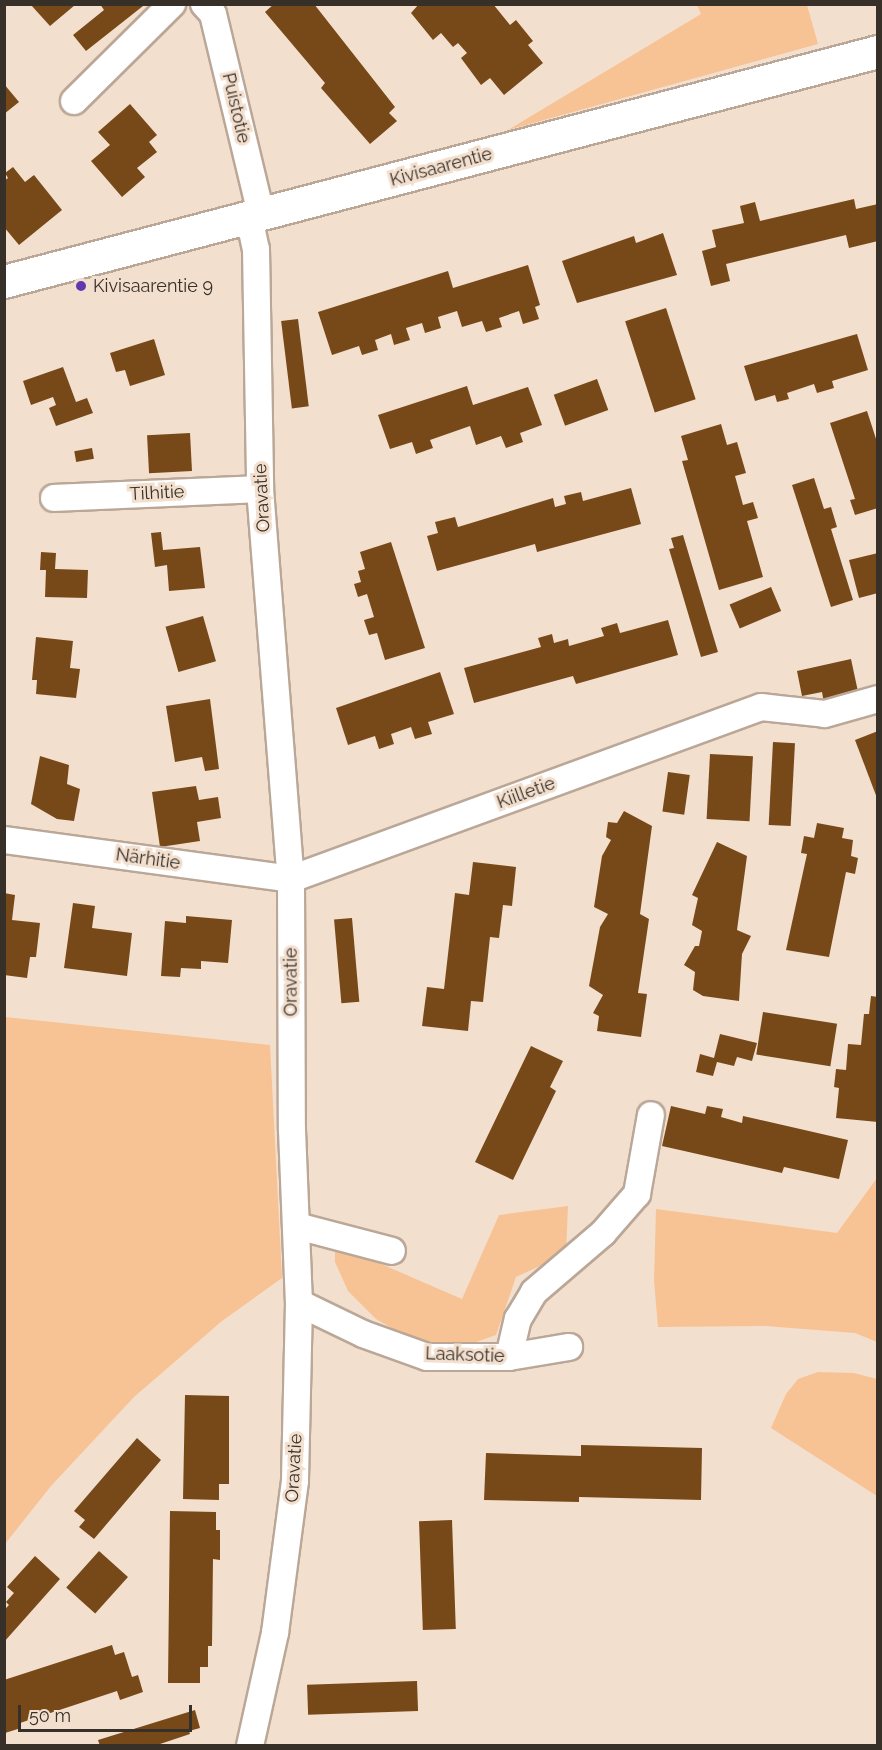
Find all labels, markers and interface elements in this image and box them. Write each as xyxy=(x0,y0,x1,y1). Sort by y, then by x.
street label: Puistotie xyxy=(217,71,255,145)
street label: Kivisaarentie xyxy=(388,143,494,191)
place label: Kivisaarentie 9 xyxy=(93,275,213,297)
marker: Kivisaarentie 9 xyxy=(74,279,88,293)
street label: Oravatie xyxy=(249,463,275,533)
street label: Tilhitie xyxy=(129,481,185,505)
street label: Kiilletie xyxy=(494,773,558,813)
street label: Närhitie xyxy=(114,844,182,874)
street label: Oravatie xyxy=(280,948,302,1016)
street label: Laaksotie xyxy=(425,1343,505,1367)
street label: Oravatie xyxy=(281,1433,307,1503)
scale bar xyxy=(21,1693,195,1731)
text: 50 m xyxy=(29,1705,71,1726)

